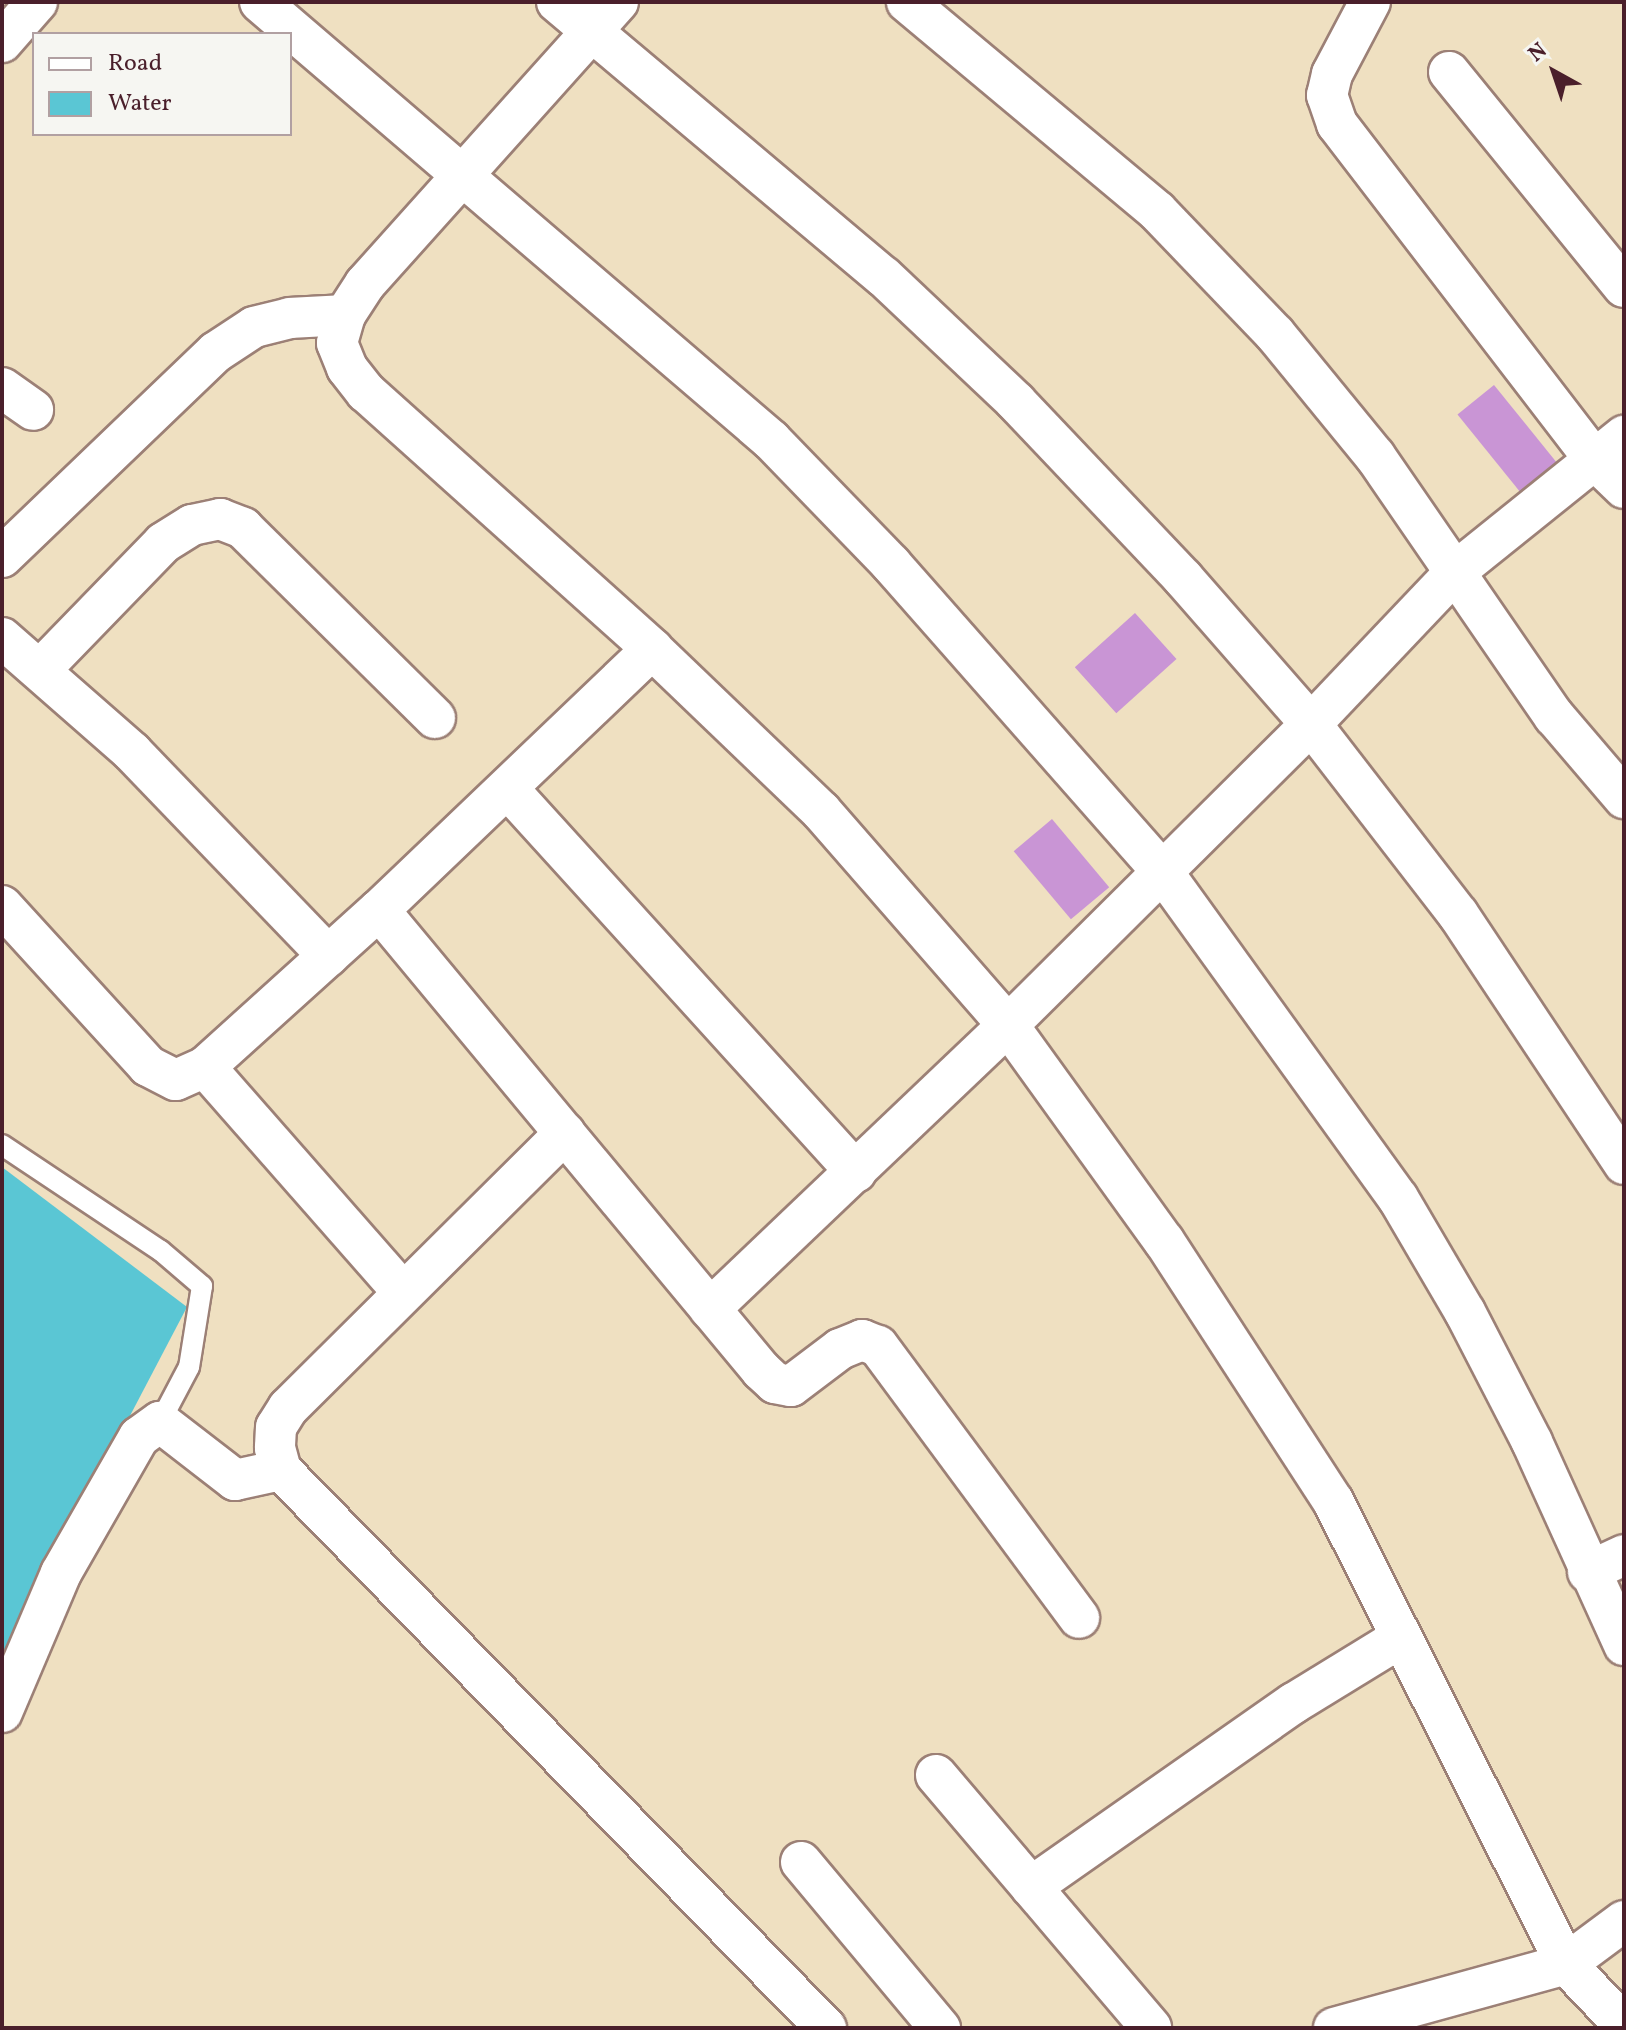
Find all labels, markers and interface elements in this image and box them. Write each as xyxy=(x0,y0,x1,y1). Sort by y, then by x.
legend xyxy=(32,32,292,136)
north arrow xyxy=(1514,32,1594,112)
text: N xyxy=(1522,36,1554,70)
text: Road xyxy=(108,47,162,81)
text: Water xyxy=(108,87,172,121)

